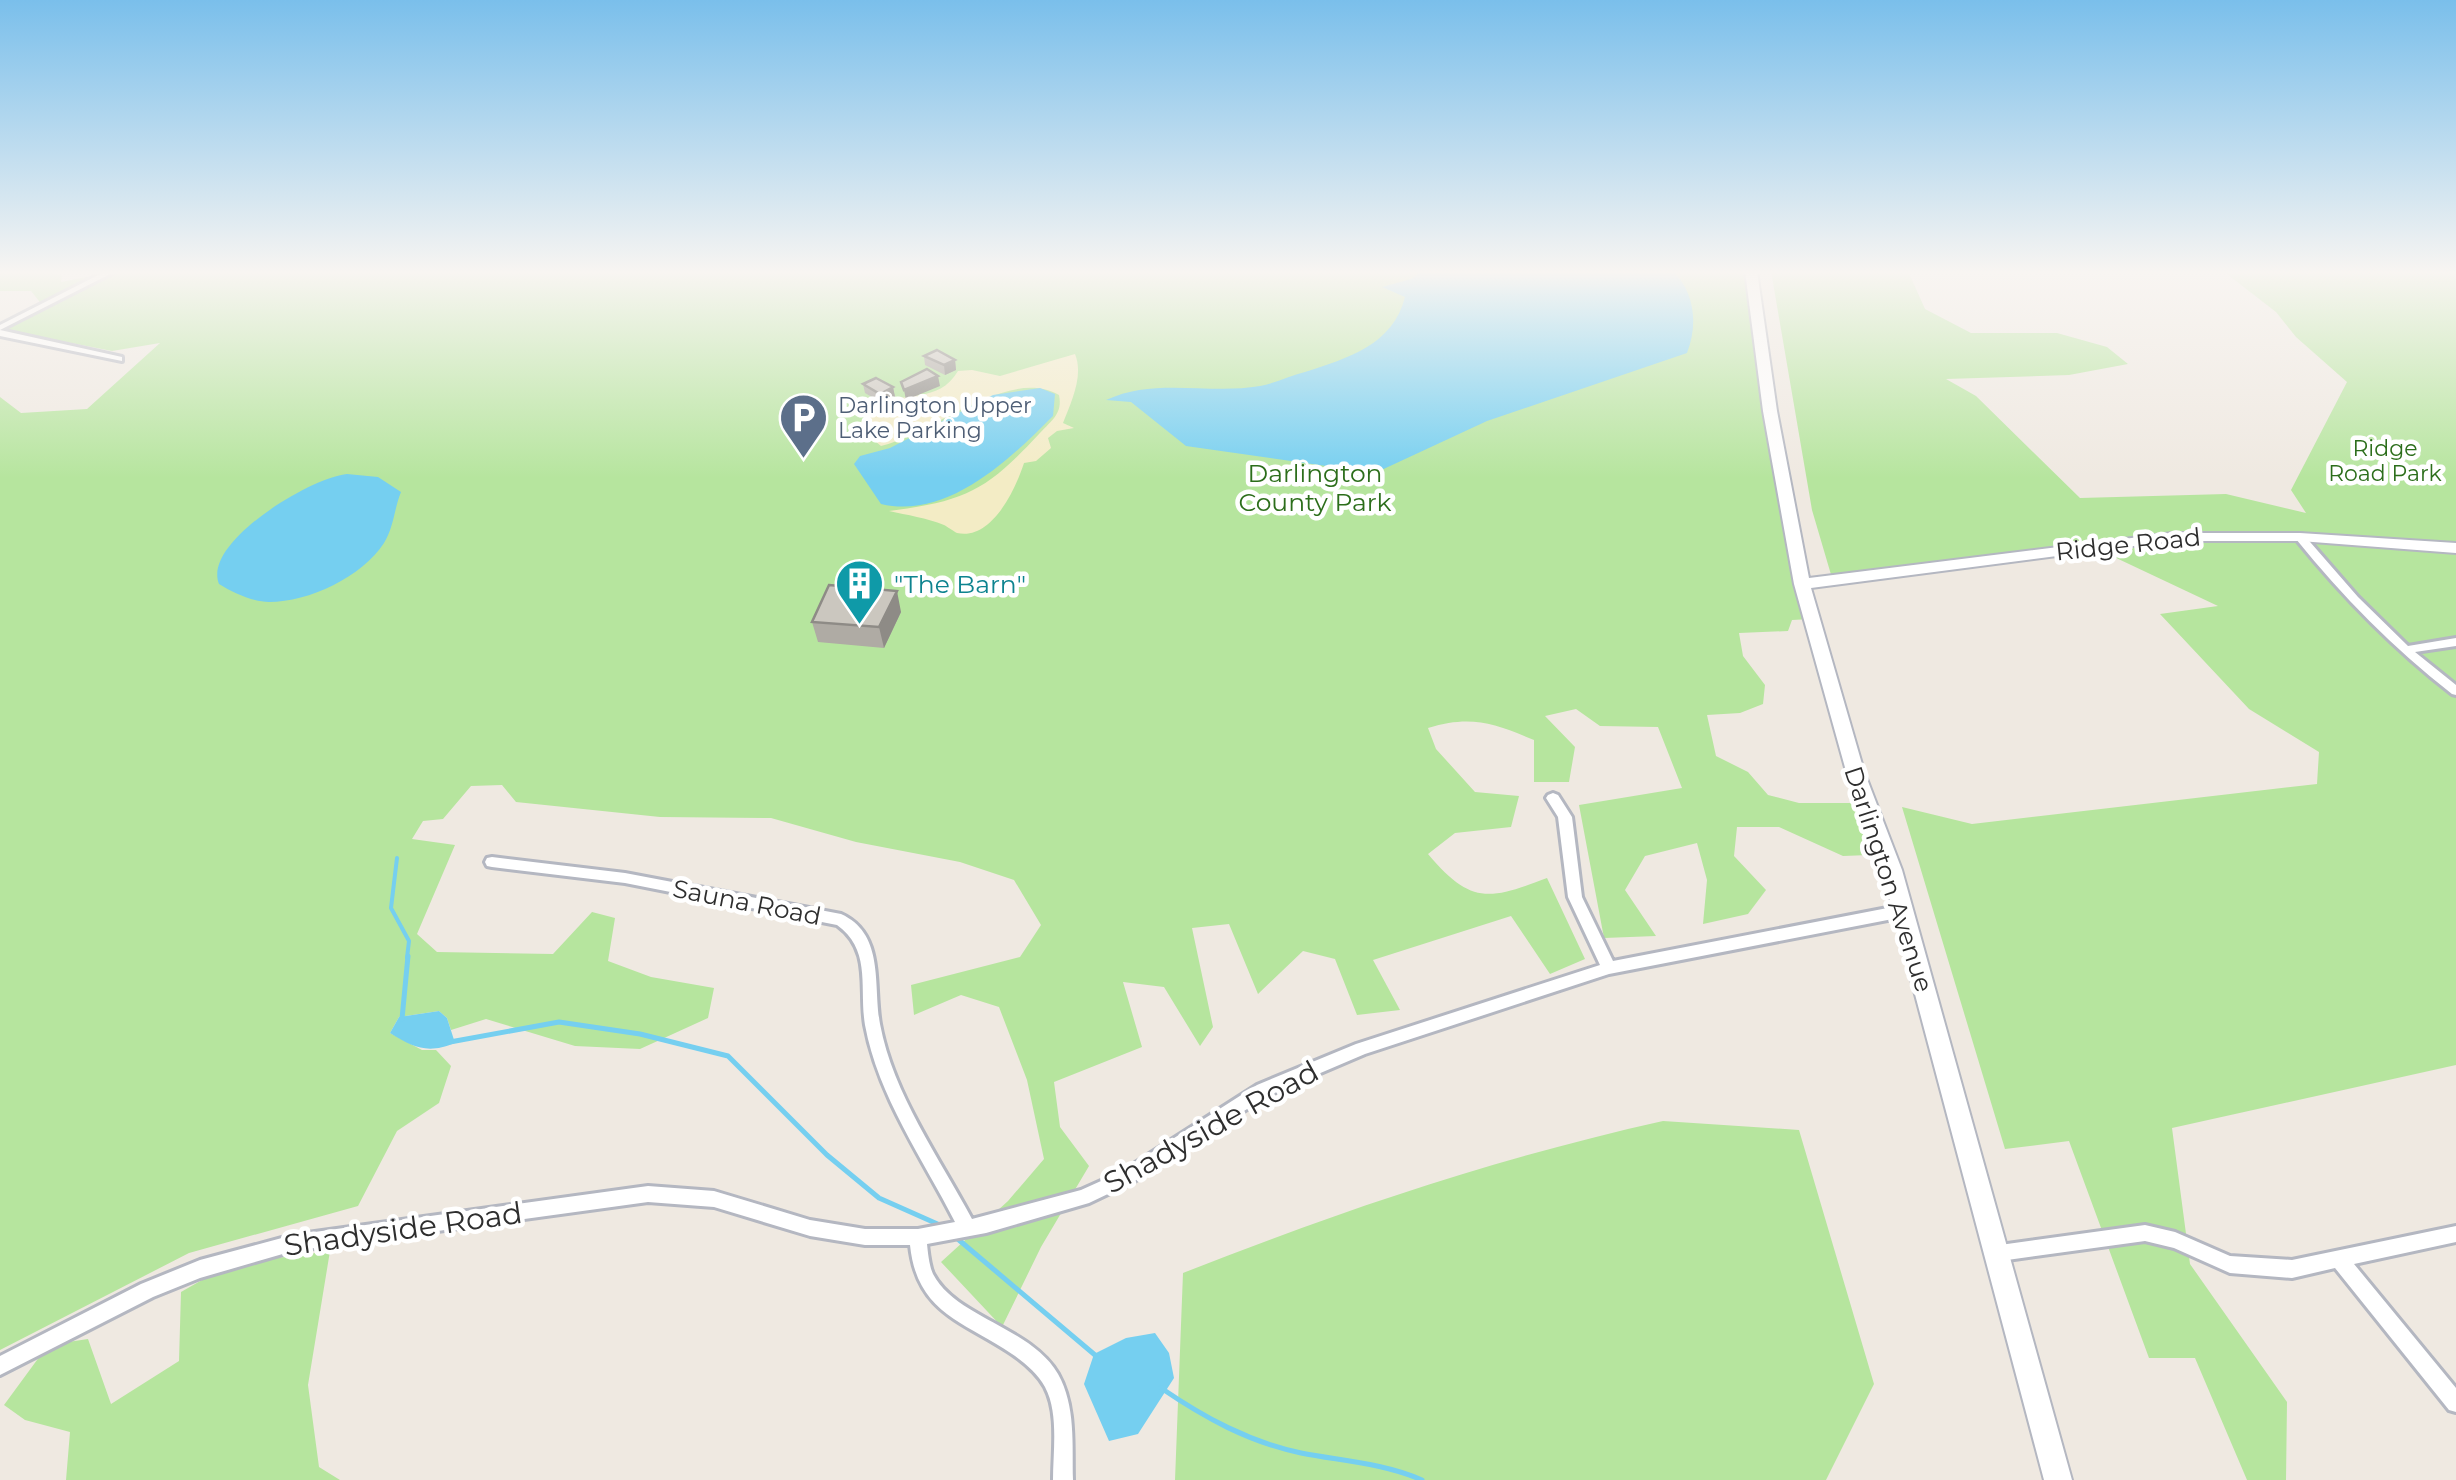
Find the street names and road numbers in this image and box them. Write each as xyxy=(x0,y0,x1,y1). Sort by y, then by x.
street label: Ridge Road xyxy=(2054,521,2202,567)
street label: Darlington Avenue xyxy=(1838,762,1940,996)
street label: Sauna Road xyxy=(670,873,824,931)
street label: Shadyside Road xyxy=(1097,1053,1325,1201)
street label: Shadyside Road xyxy=(282,1194,524,1264)

